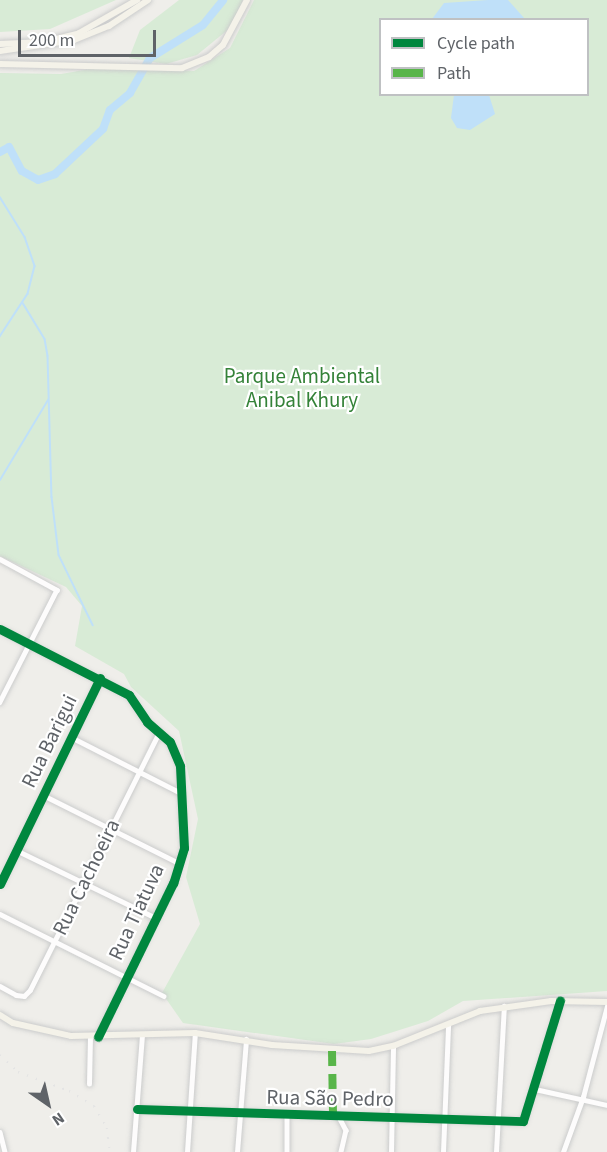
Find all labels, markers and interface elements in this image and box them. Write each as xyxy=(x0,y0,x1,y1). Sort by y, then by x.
scale bar xyxy=(21,18,159,56)
legend xyxy=(379,18,589,96)
text: 200 m xyxy=(29,28,74,53)
text: Cycle path xyxy=(437,31,515,56)
text: Path xyxy=(437,61,471,86)
park label: Parque Ambiental Anibal Khury xyxy=(224,363,380,413)
street label: Rua Barigui xyxy=(16,690,82,792)
street label: Rua Cachoeira xyxy=(47,815,125,939)
street label: Rua Tiatuva xyxy=(103,860,169,964)
north arrow xyxy=(18,1074,78,1134)
street label: Rua São Pedro xyxy=(266,1084,394,1112)
text: N xyxy=(48,1107,69,1131)

